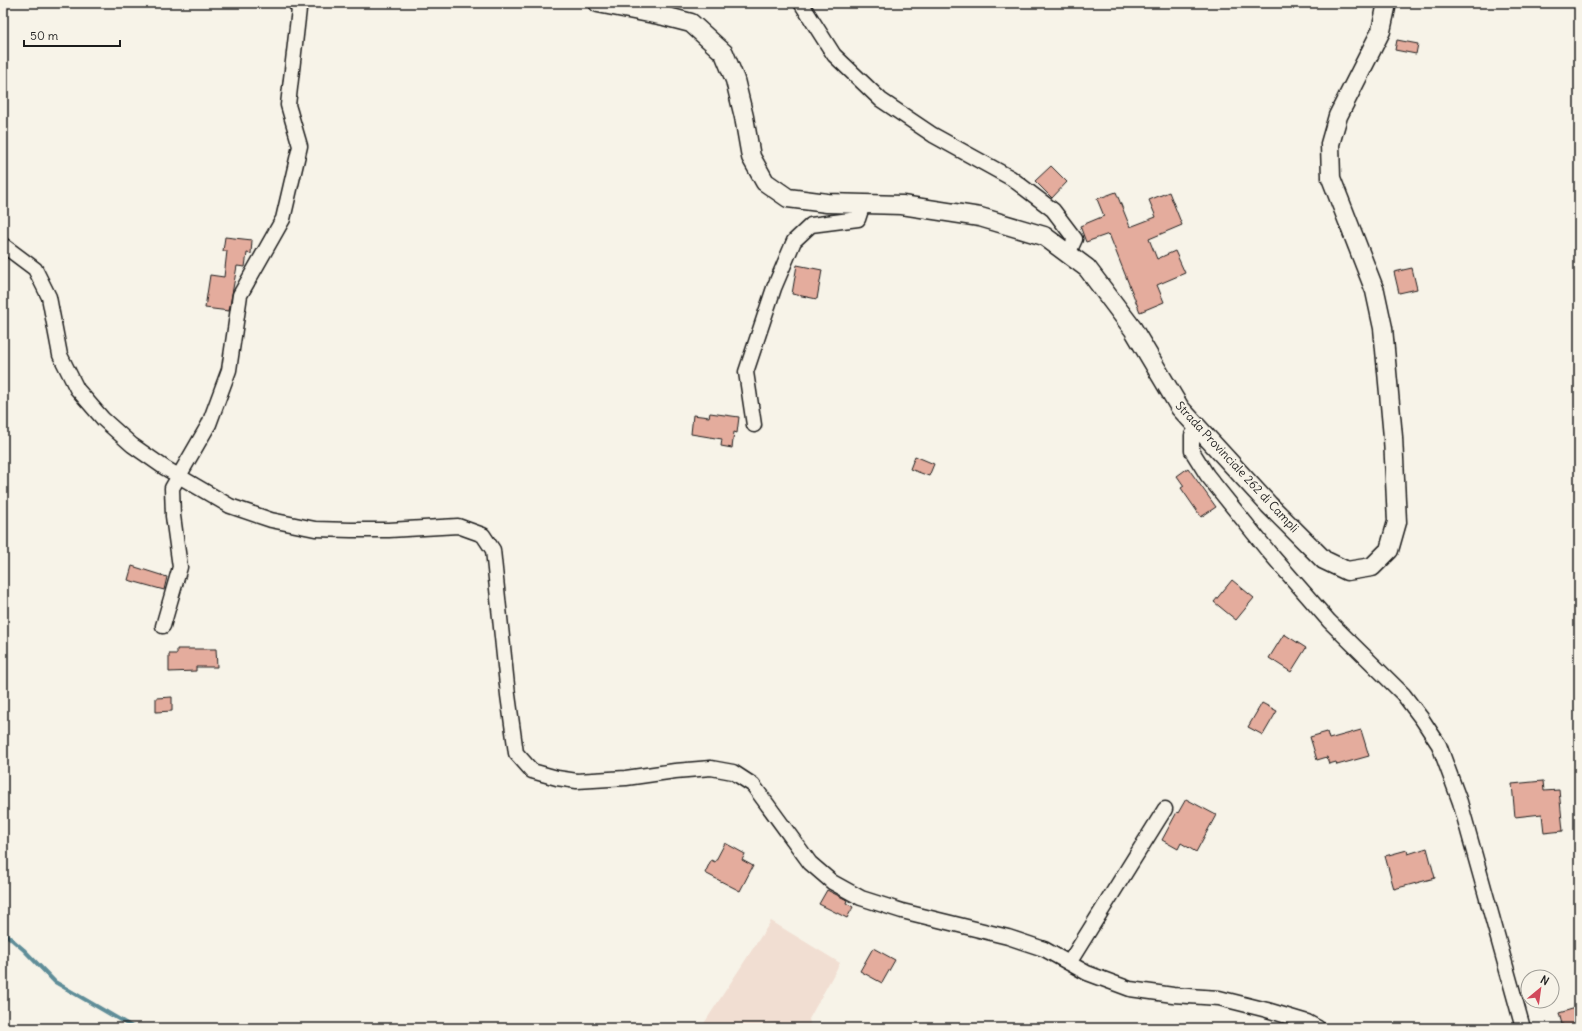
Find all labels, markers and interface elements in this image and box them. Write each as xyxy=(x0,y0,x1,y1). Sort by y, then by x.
scale bar xyxy=(24,22,120,48)
text: 50 m xyxy=(30,28,59,43)
street label: Strada Provinciale 262 di Campli xyxy=(1173,398,1302,535)
north arrow xyxy=(1520,969,1560,1009)
text: N xyxy=(1538,972,1552,988)

